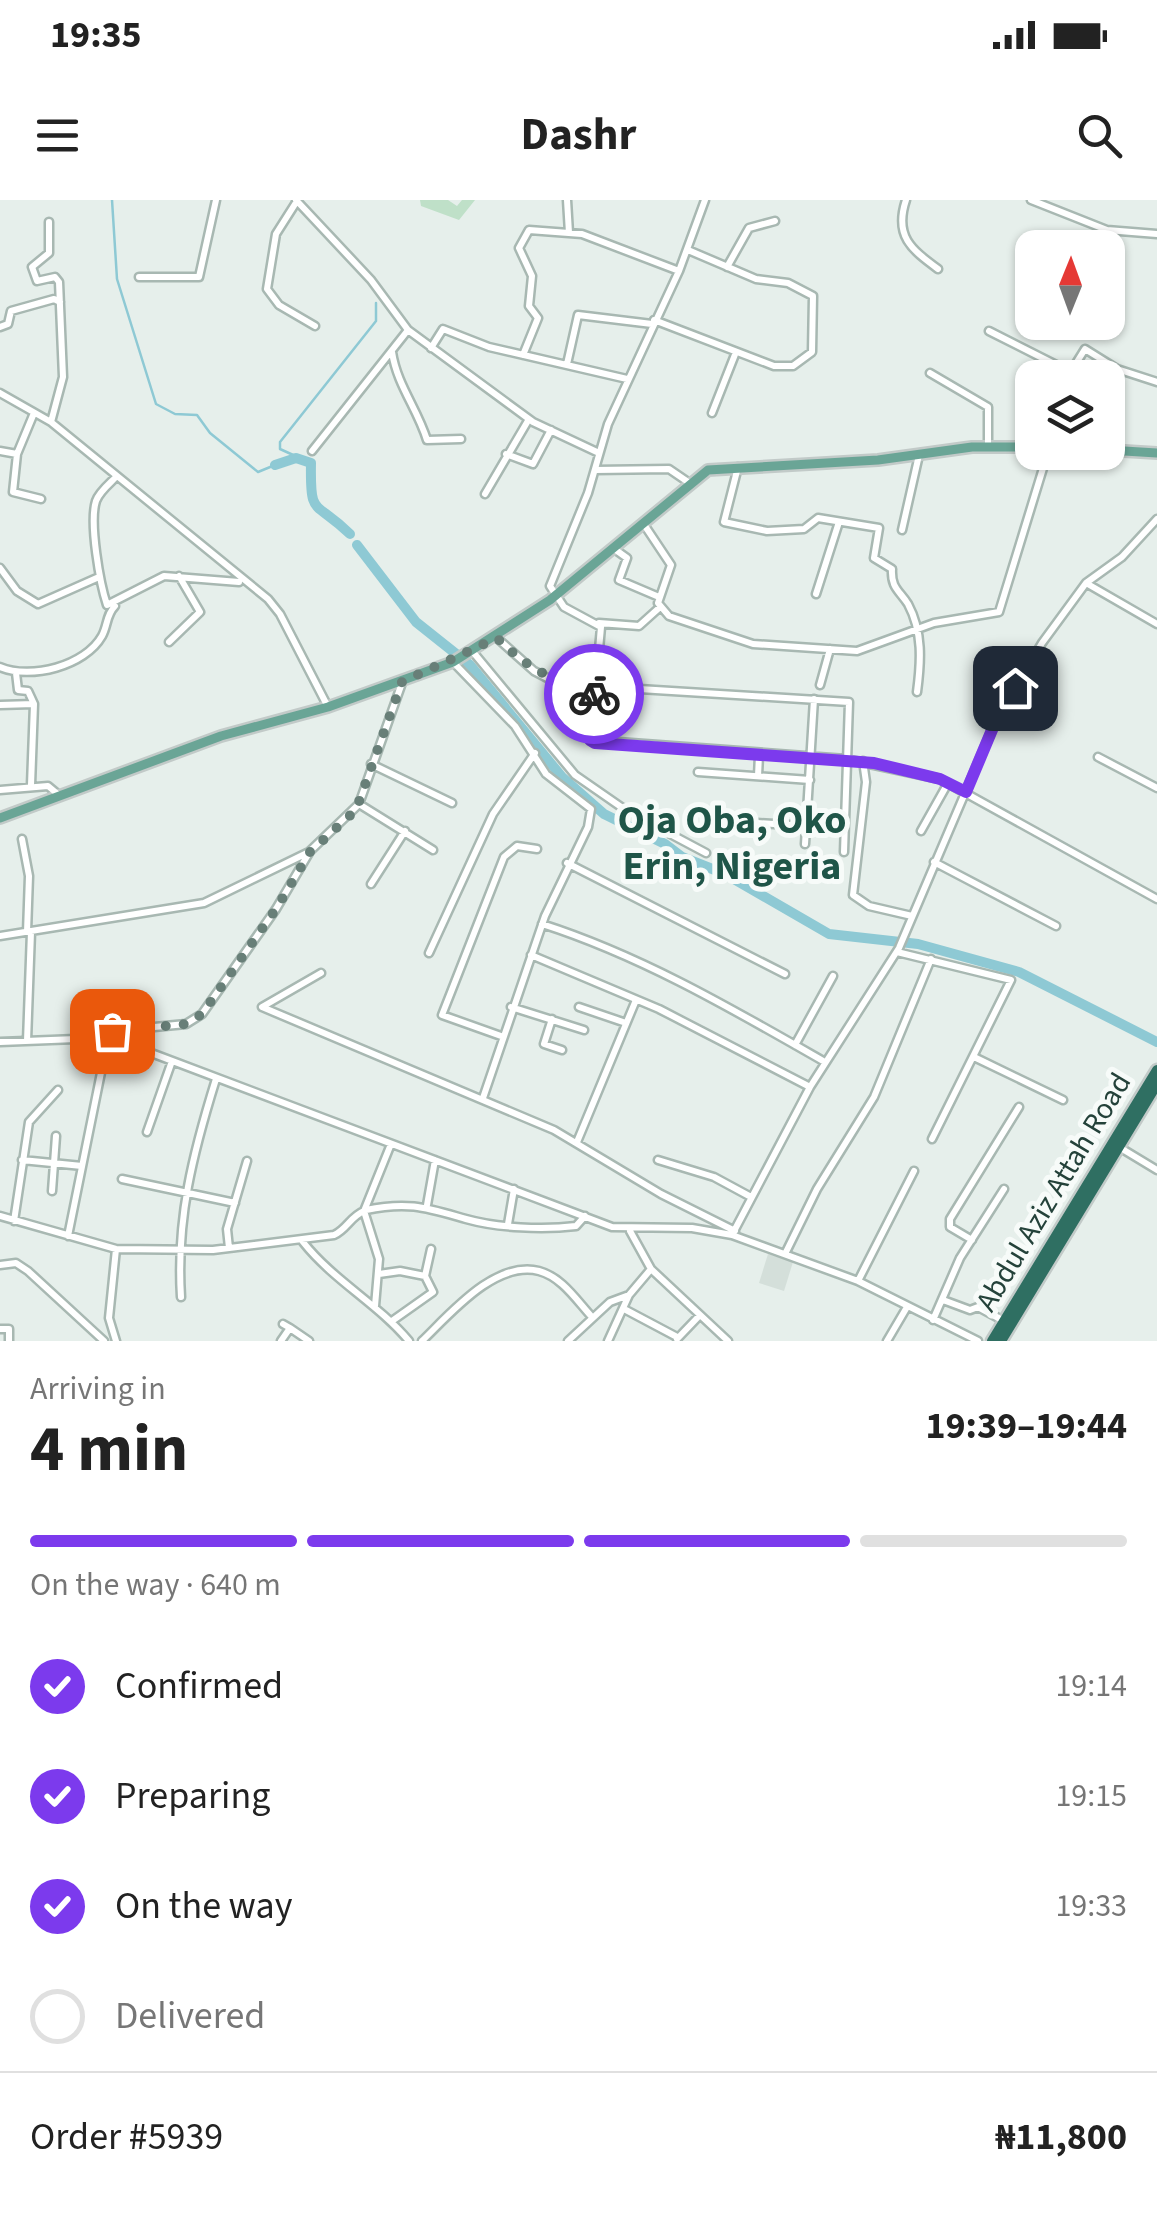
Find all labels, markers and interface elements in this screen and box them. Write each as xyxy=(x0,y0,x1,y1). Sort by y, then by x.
text: 19:35 xyxy=(50,8,142,62)
text: Dashr xyxy=(521,103,636,167)
icon: menu xyxy=(30,108,85,163)
icon: search xyxy=(1072,108,1127,163)
north arrow xyxy=(1015,230,1125,340)
map controls xyxy=(1015,230,1125,470)
button: layers xyxy=(1015,360,1125,470)
courier xyxy=(544,644,644,744)
pin xyxy=(973,646,1058,731)
icon: home xyxy=(988,661,1043,716)
icon: bike xyxy=(567,667,622,722)
district label: Oja Oba, Oko Erin, Nigeria xyxy=(618,792,846,895)
pin xyxy=(70,989,155,1074)
icon: bag xyxy=(85,1004,140,1059)
street label: Abdul Aziz Attah Road xyxy=(965,1065,1142,1320)
text: Arriving in xyxy=(30,1366,166,1412)
text: 19:39–19:44 xyxy=(925,1399,1127,1453)
text: 4 min xyxy=(30,1403,188,1496)
text: On the way · 640 m xyxy=(30,1562,281,1608)
icon: check xyxy=(30,1659,85,1714)
text: Confirmed xyxy=(115,1659,283,1713)
text: 19:14 xyxy=(1055,1663,1127,1709)
icon: check xyxy=(30,1769,85,1824)
text: Preparing xyxy=(115,1769,270,1823)
text: 19:15 xyxy=(1055,1773,1127,1819)
icon: check xyxy=(30,1879,85,1934)
text: On the way xyxy=(115,1879,292,1933)
text: 19:33 xyxy=(1055,1883,1127,1929)
text: Delivered xyxy=(115,1989,265,2043)
text: Order #5939 xyxy=(30,2110,223,2164)
text: ₦11,800 xyxy=(995,2110,1127,2164)

